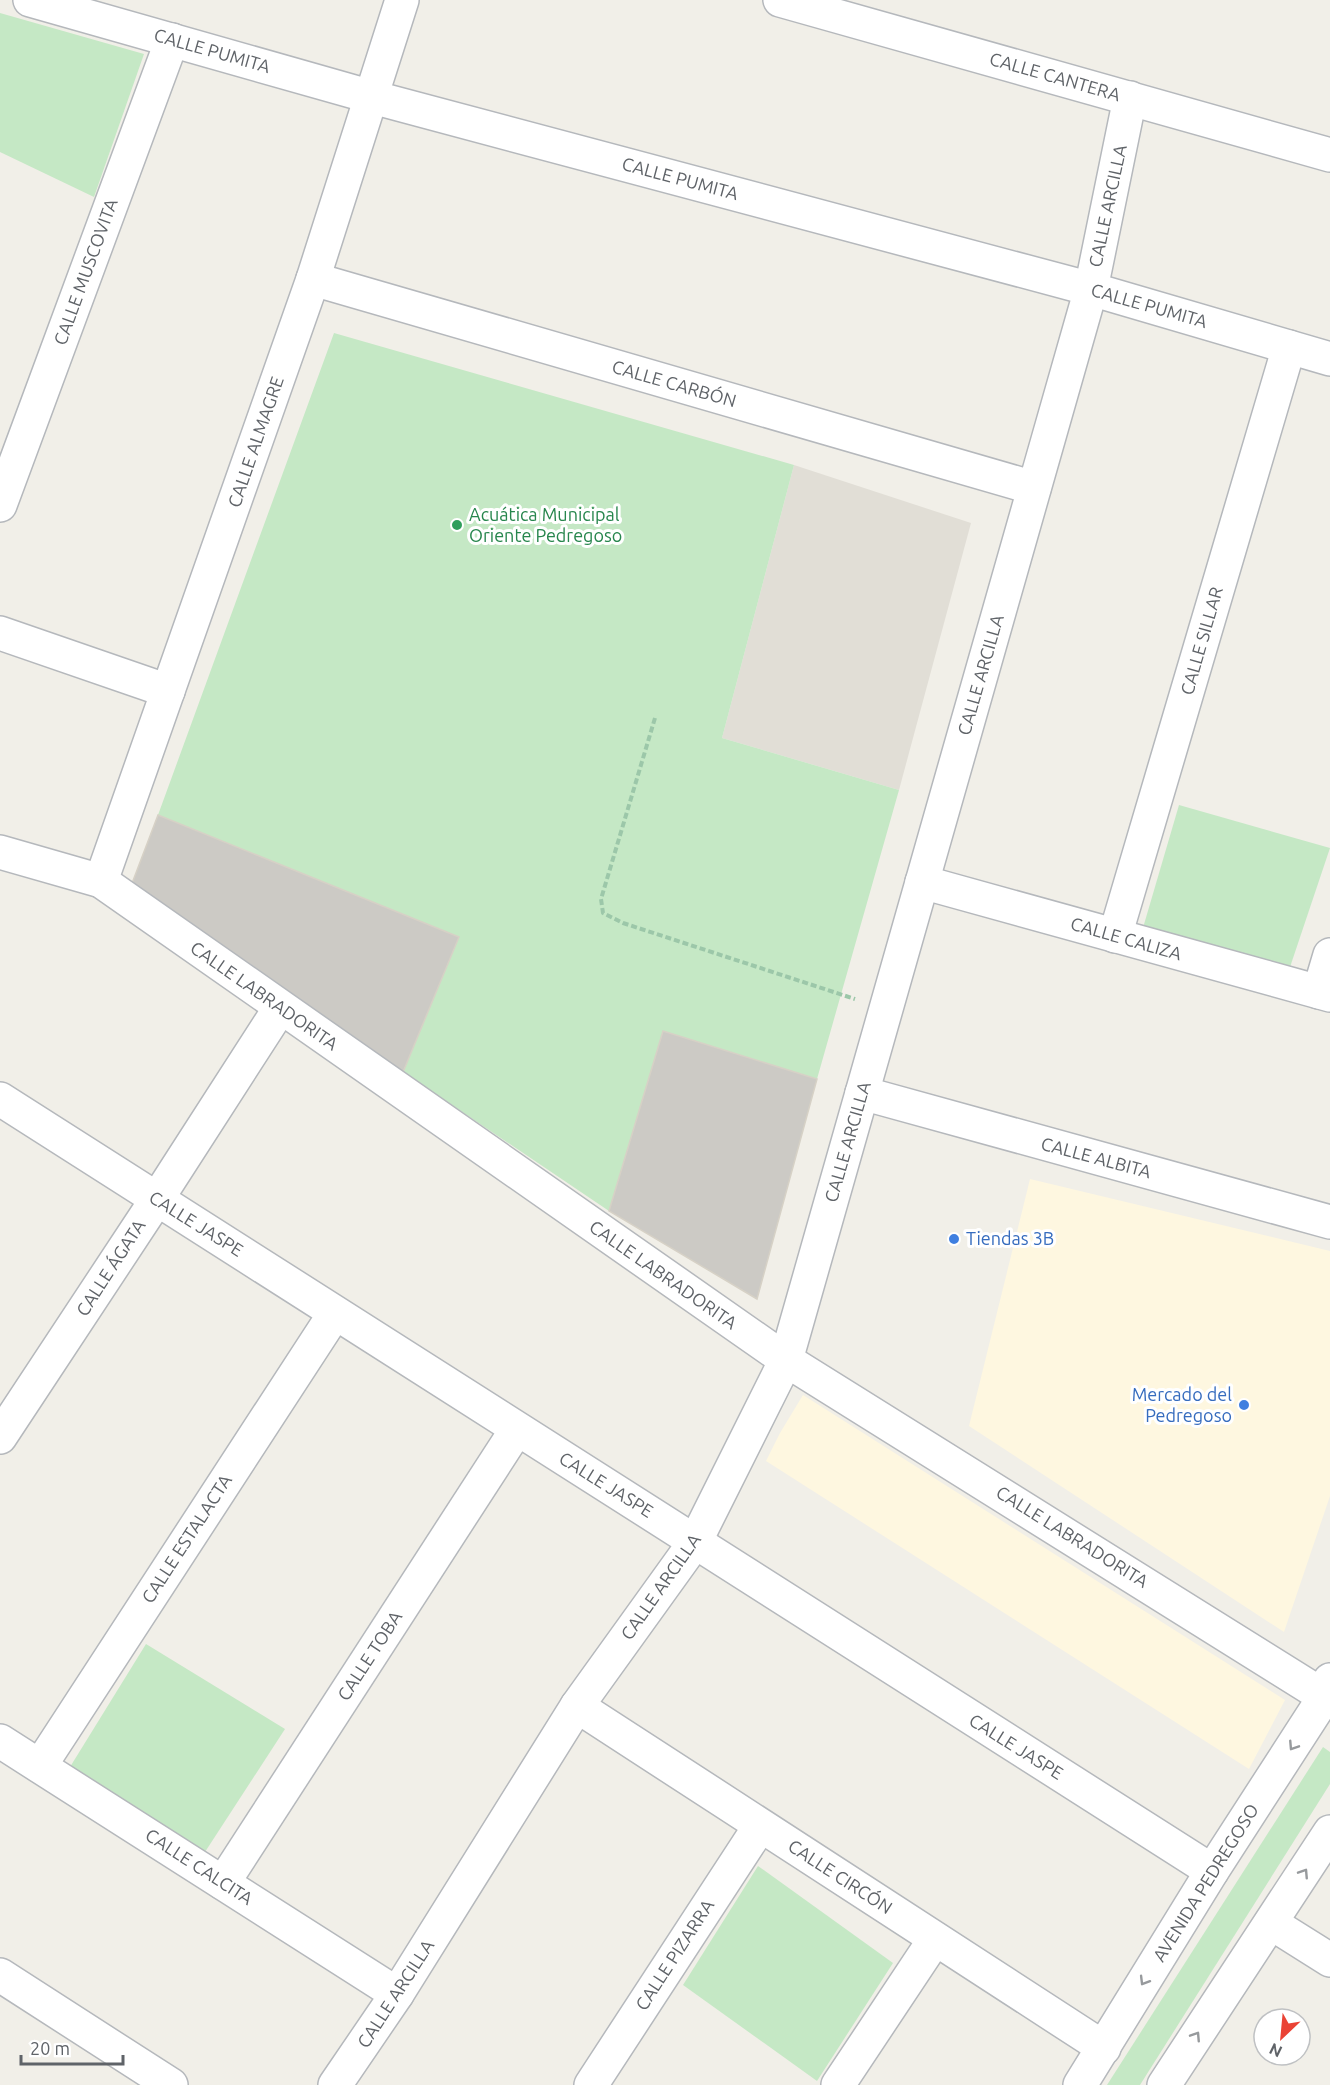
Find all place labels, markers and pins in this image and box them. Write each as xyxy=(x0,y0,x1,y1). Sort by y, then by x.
place label: Acuática Municipal Oriente Pedregoso xyxy=(469,504,622,545)
marker: Acuática Municipal Oriente Pedregoso xyxy=(450,518,464,532)
place label: Tiendas 3B xyxy=(966,1228,1054,1248)
marker: Tiendas 3B xyxy=(947,1232,961,1246)
place label: Mercado del Pedregoso xyxy=(1132,1384,1232,1425)
marker: Mercado del Pedregoso xyxy=(1237,1398,1251,1412)

